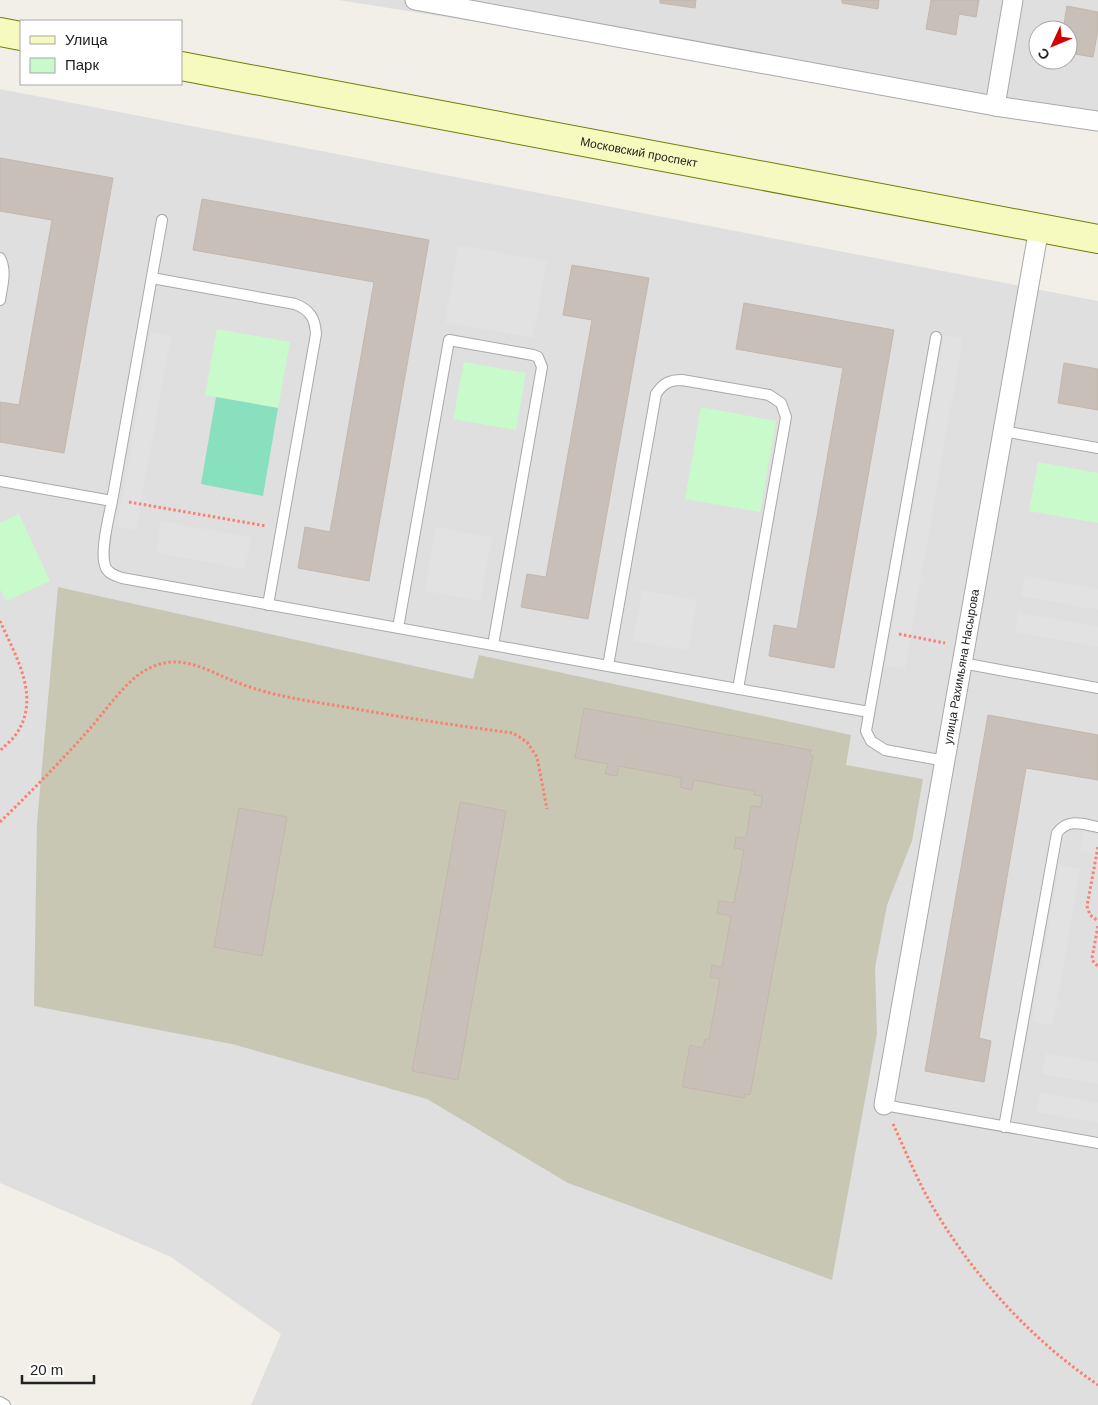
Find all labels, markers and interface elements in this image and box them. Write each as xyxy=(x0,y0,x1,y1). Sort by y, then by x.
legend xyxy=(20,20,182,85)
north arrow xyxy=(1028,20,1078,70)
text: Улица xyxy=(65,31,108,48)
text: С xyxy=(1034,45,1053,63)
text: Парк xyxy=(65,56,99,73)
street label: Московский проспект xyxy=(579,134,699,170)
street label: улица Рахимьяна Насырова xyxy=(941,588,982,745)
scale bar xyxy=(22,1352,95,1384)
text: 20 m xyxy=(30,1361,63,1378)

